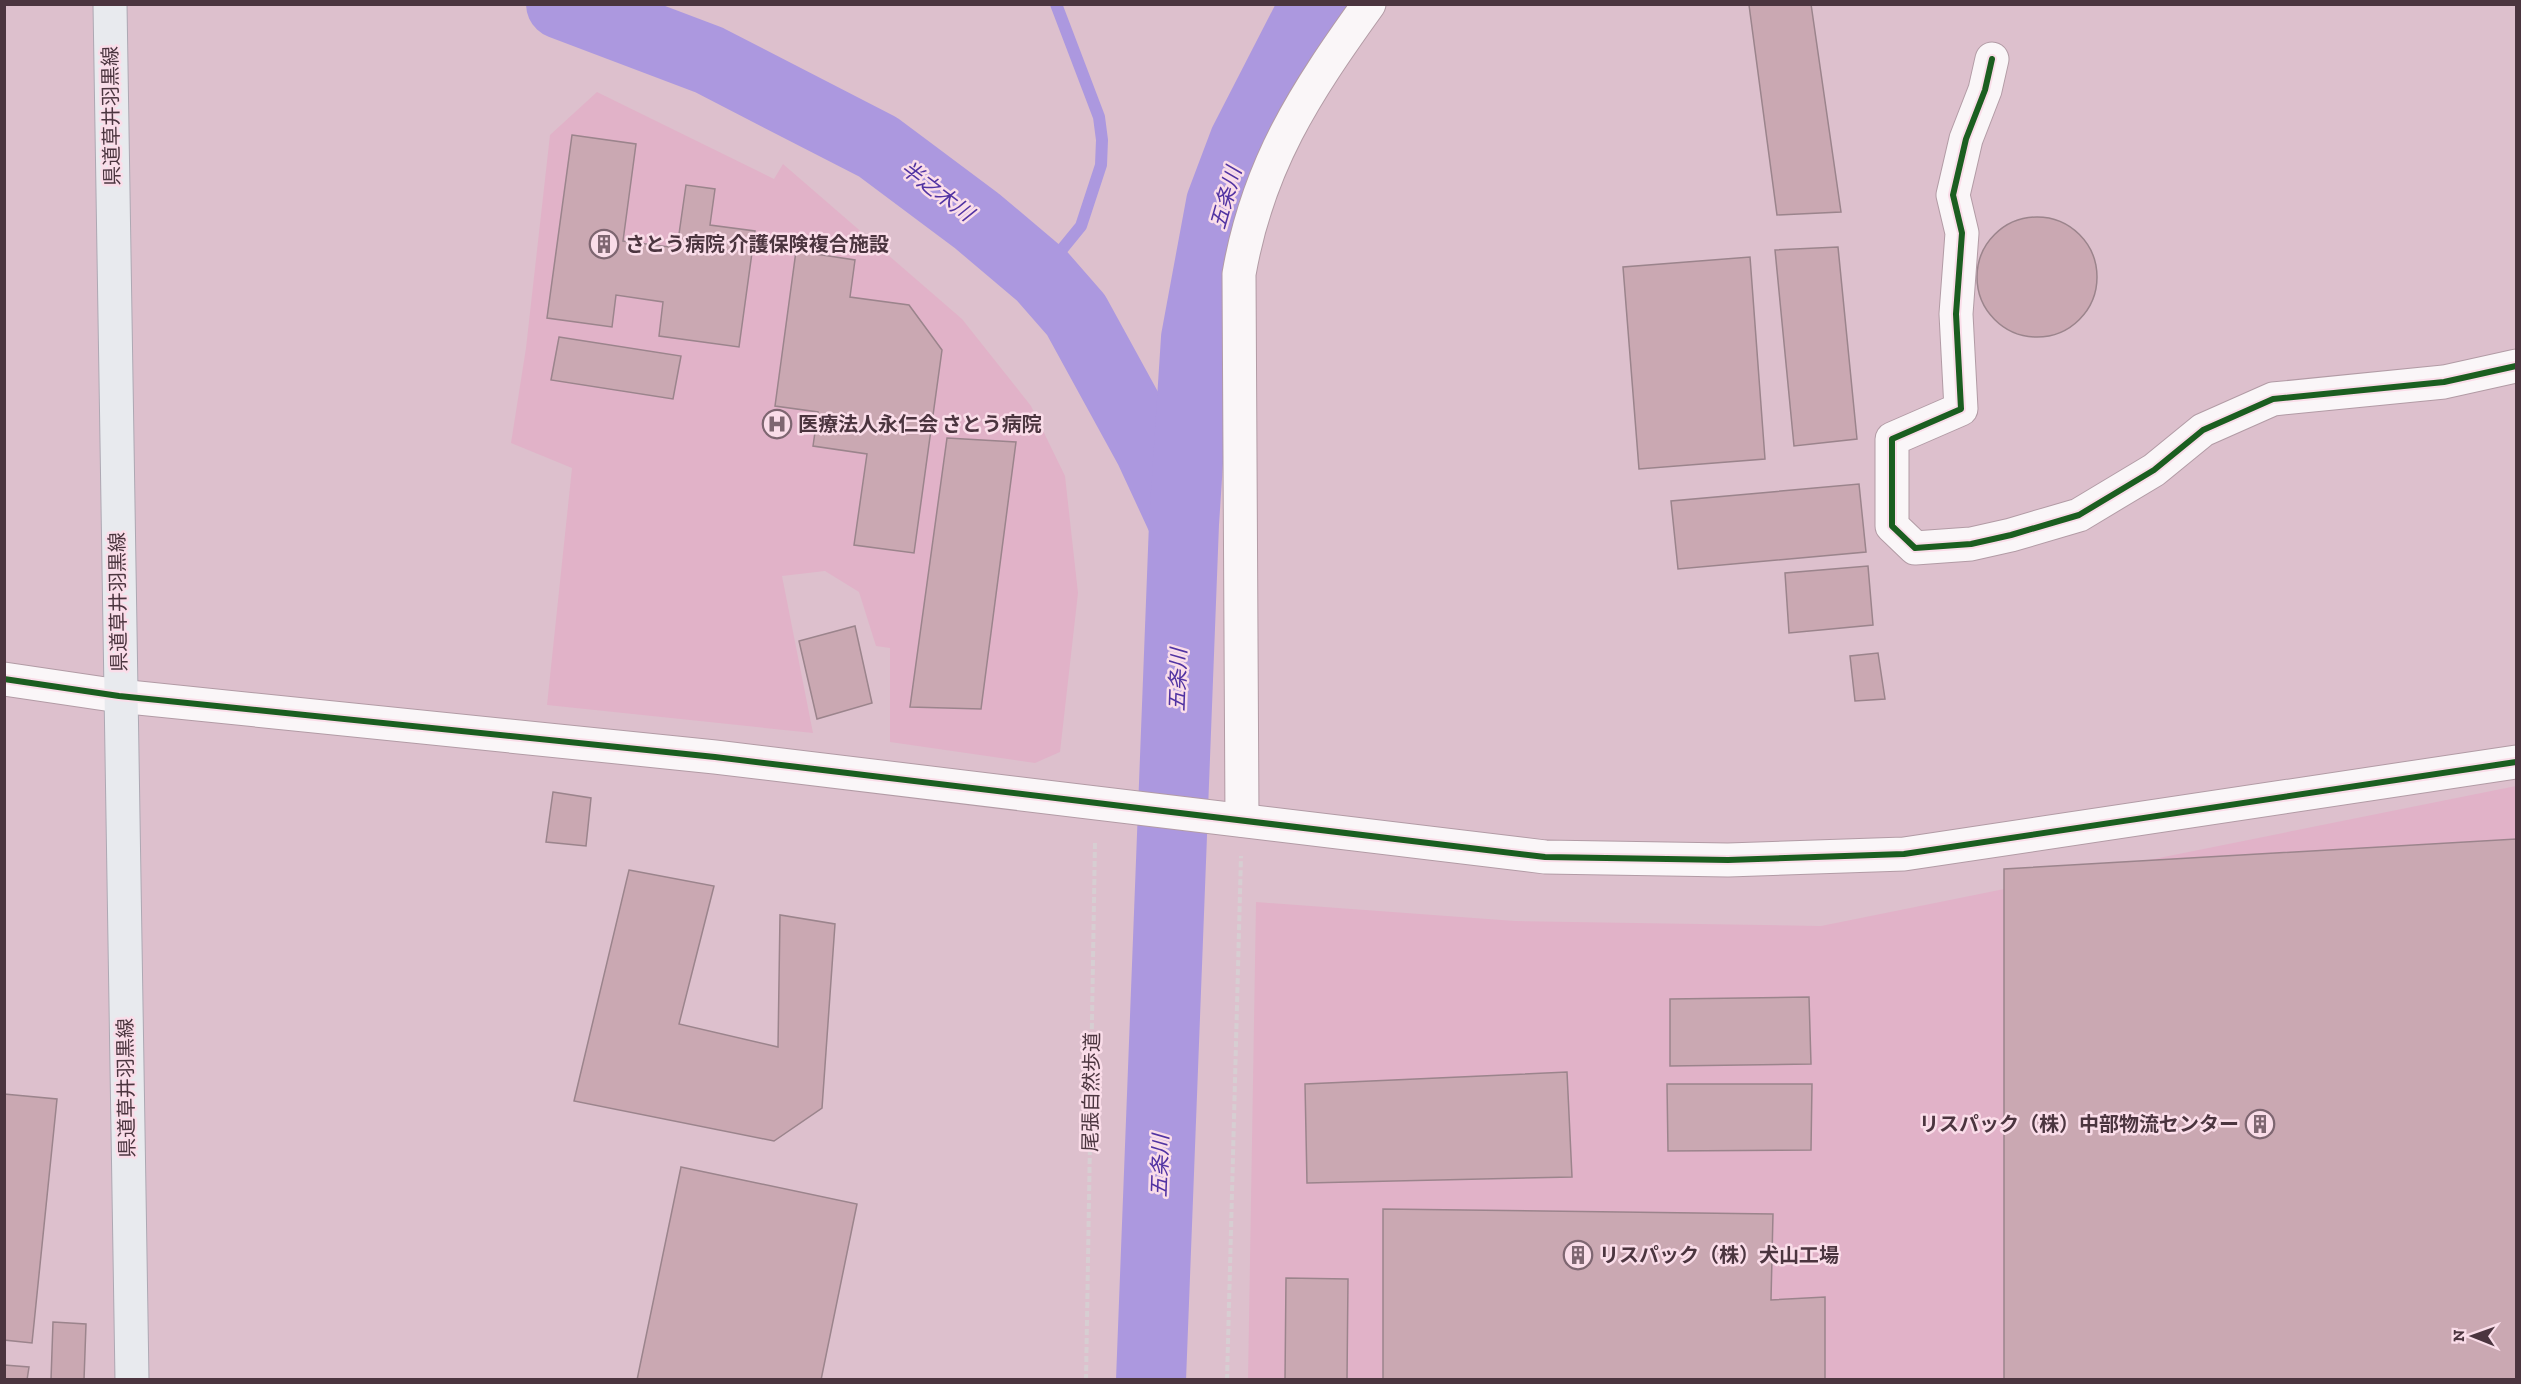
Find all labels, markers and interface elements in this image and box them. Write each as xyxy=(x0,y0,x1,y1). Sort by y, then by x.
street label: 県道草井羽黒線 xyxy=(98,46,124,186)
water label: 半之木川 xyxy=(896,155,980,227)
water label: 五条川 xyxy=(1205,162,1247,232)
building icon: さとう病院 介護保険複合施設 xyxy=(588,228,620,260)
place label: さとう病院 介護保険複合施設 xyxy=(625,232,889,256)
hospital icon: 医療法人永仁会 さとう病院 xyxy=(761,408,793,440)
place label: 医療法人永仁会 さとう病院 xyxy=(798,412,1042,436)
street label: 県道草井羽黒線 xyxy=(105,532,131,672)
water label: 五条川 xyxy=(1164,646,1191,712)
street label: 県道草井羽黒線 xyxy=(113,1018,139,1158)
street label: 尾張自然歩道 xyxy=(1078,1032,1104,1152)
building icon: リスパック（株）中部物流センター xyxy=(2244,1108,2276,1140)
place label: リスパック（株）中部物流センター xyxy=(1919,1112,2239,1136)
water label: 五条川 xyxy=(1146,1132,1173,1198)
building icon: リスパック（株）犬山工場 xyxy=(1562,1239,1594,1271)
place label: リスパック（株）犬山工場 xyxy=(1599,1243,1839,1267)
north arrow xyxy=(2443,1306,2503,1366)
text: N xyxy=(2449,1329,2468,1342)

